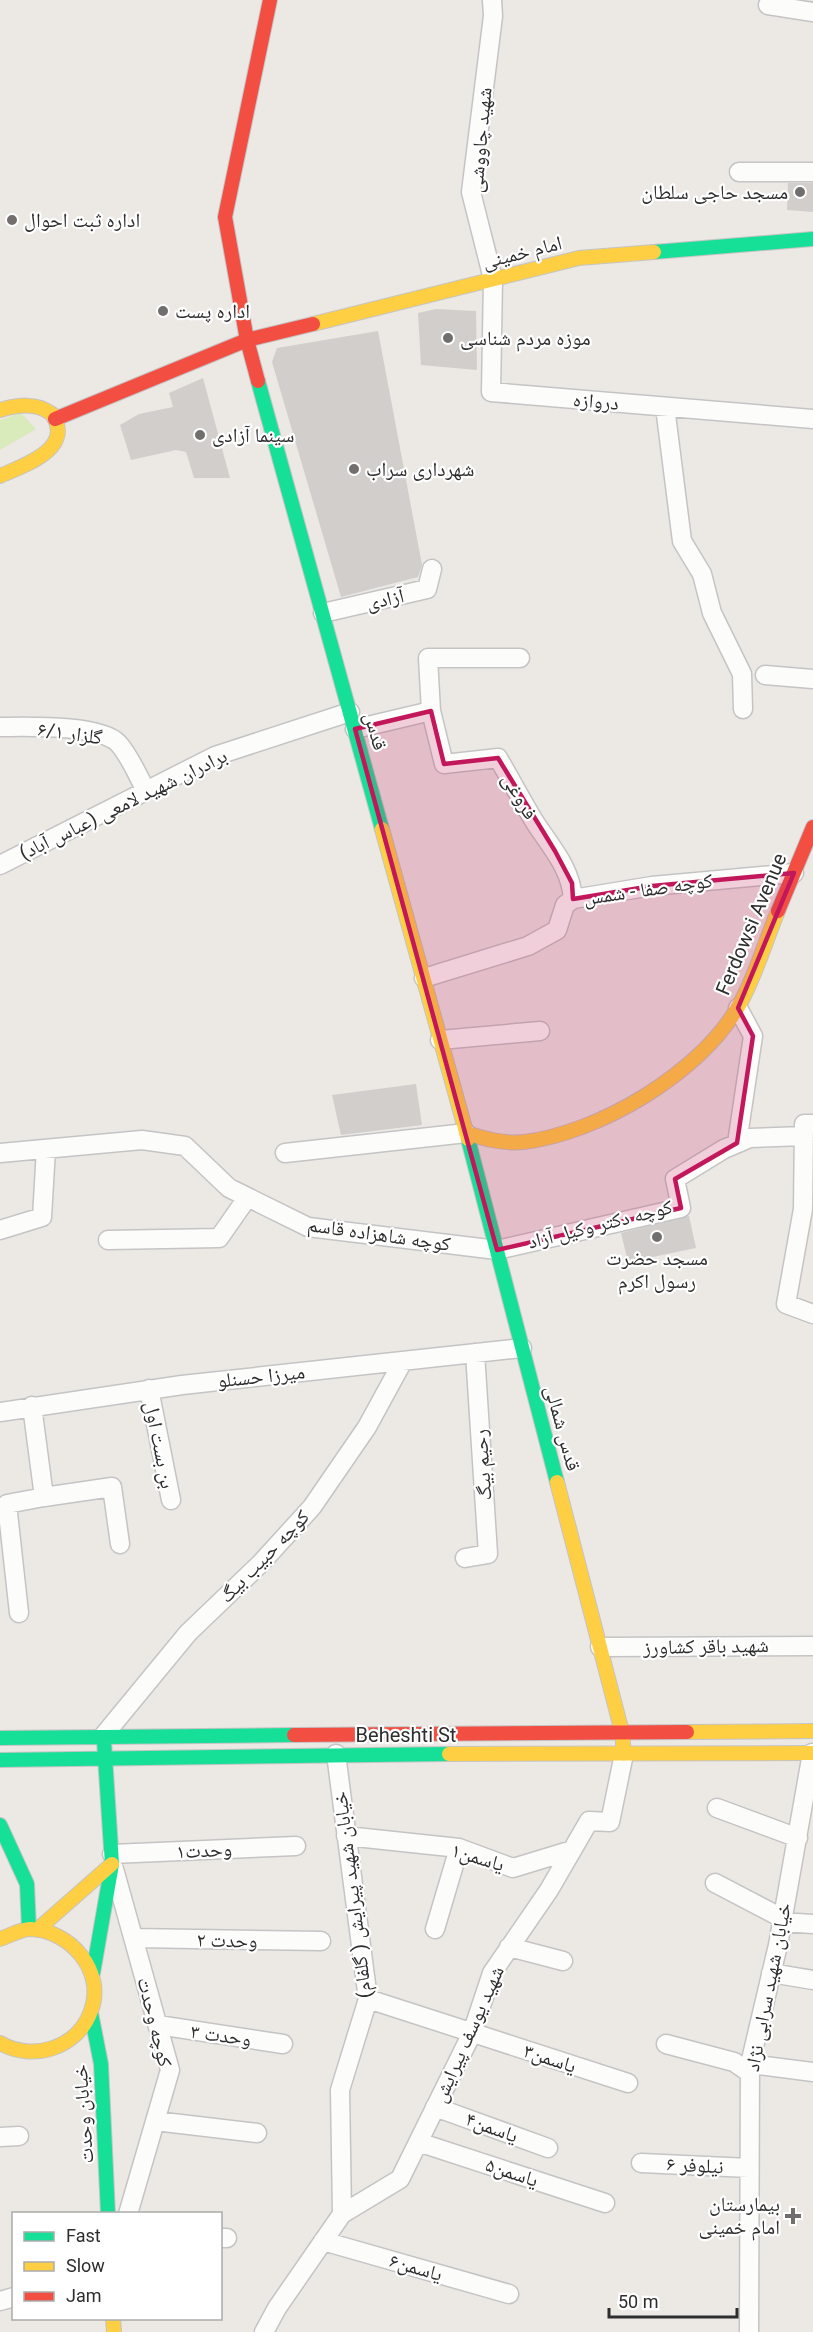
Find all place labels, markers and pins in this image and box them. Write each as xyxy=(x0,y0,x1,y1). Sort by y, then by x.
place label: مسجد حاجی سلطان xyxy=(641,180,788,204)
marker: مسجد حاجی سلطان xyxy=(793,185,807,199)
place label: اداره ثبت احوال xyxy=(24,208,140,232)
marker: اداره ثبت احوال xyxy=(5,213,19,227)
place label: اداره پست xyxy=(175,299,250,323)
marker: اداره پست xyxy=(156,304,170,318)
place label: موزه مردم شناسی xyxy=(460,326,591,352)
marker: موزه مردم شناسی xyxy=(441,331,455,345)
place label: سینما آزادی xyxy=(212,423,294,447)
marker: سینما آزادی xyxy=(193,428,207,442)
place label: شهرداری سراب xyxy=(366,457,474,481)
marker: شهرداری سراب xyxy=(347,462,361,476)
marker: مسجد حضرت رسول اکرم xyxy=(650,1230,664,1244)
place label: مسجد حضرت رسول اکرم xyxy=(606,1246,708,1295)
place label: بیمارستان امام خمینی xyxy=(699,2192,780,2241)
marker: بیمارستان امام خمینی xyxy=(784,2207,802,2225)

